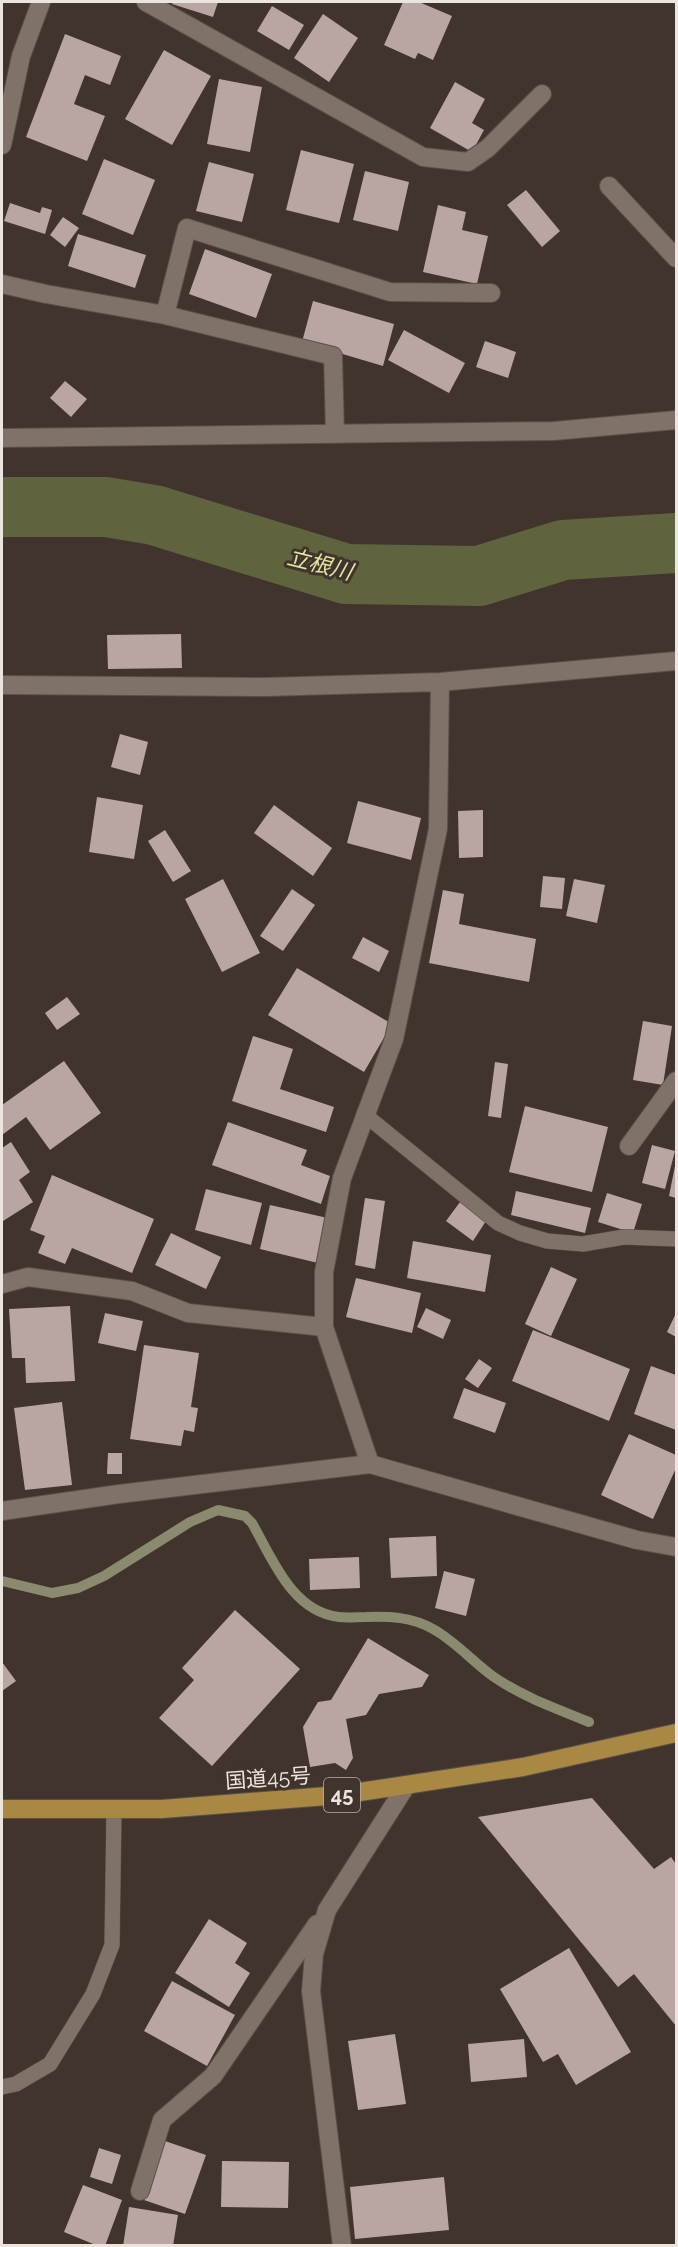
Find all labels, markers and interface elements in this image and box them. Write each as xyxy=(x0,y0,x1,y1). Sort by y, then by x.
water label: 立根川 xyxy=(285,543,357,585)
street label: 国道45号 xyxy=(224,1763,312,1793)
road number: 45 xyxy=(324,1778,360,1812)

